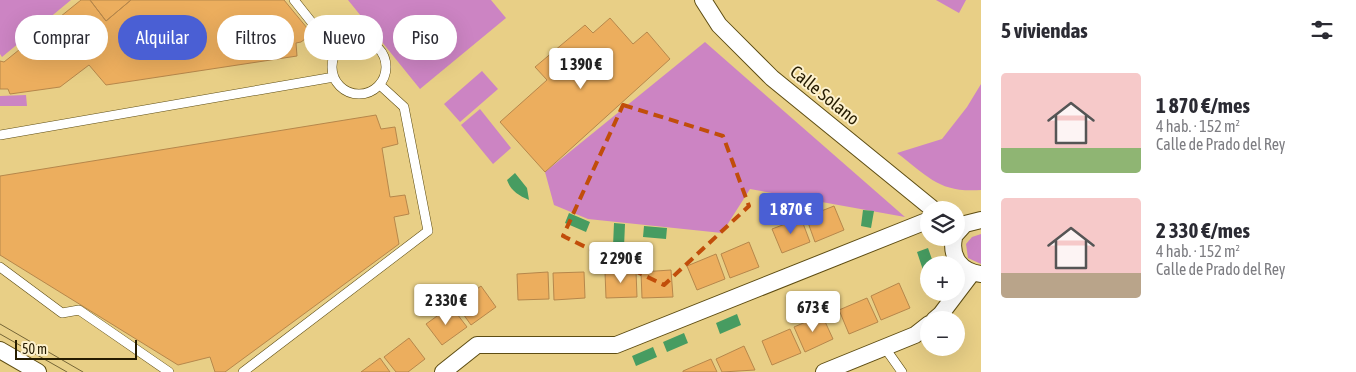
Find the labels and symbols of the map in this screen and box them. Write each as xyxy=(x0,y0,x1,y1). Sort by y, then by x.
pin: 1 390 € xyxy=(535,48,627,90)
street label: Calle Solano xyxy=(786,61,864,129)
pin: 1 870 € xyxy=(745,192,837,235)
pin: 2 290 € xyxy=(575,242,667,284)
pin: 2 330 € xyxy=(400,284,492,326)
pin: 673 € xyxy=(778,290,848,333)
scale bar xyxy=(15,337,138,360)

